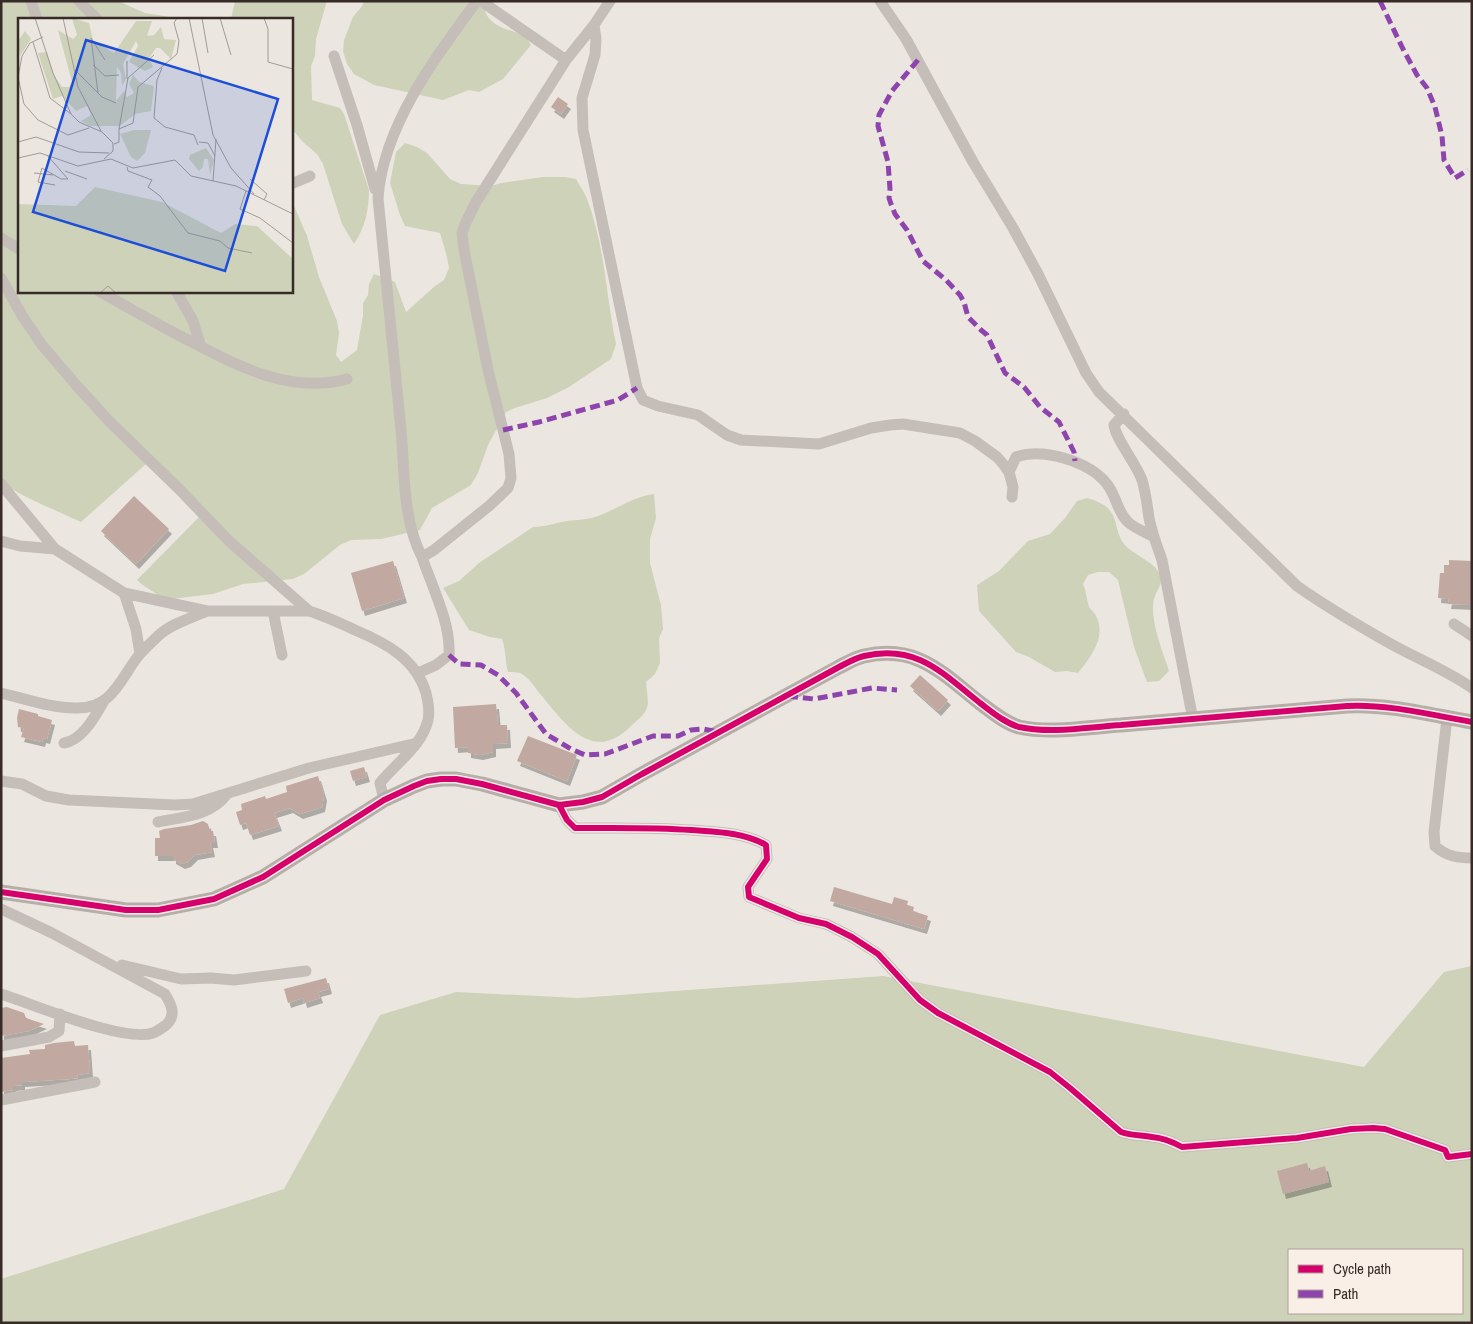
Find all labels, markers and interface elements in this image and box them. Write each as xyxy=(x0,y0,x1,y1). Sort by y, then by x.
inset map xyxy=(18,18,292,292)
legend xyxy=(1288,1249,1463,1314)
text: Cycle path xyxy=(1333,1258,1391,1279)
text: Path xyxy=(1333,1283,1358,1304)

